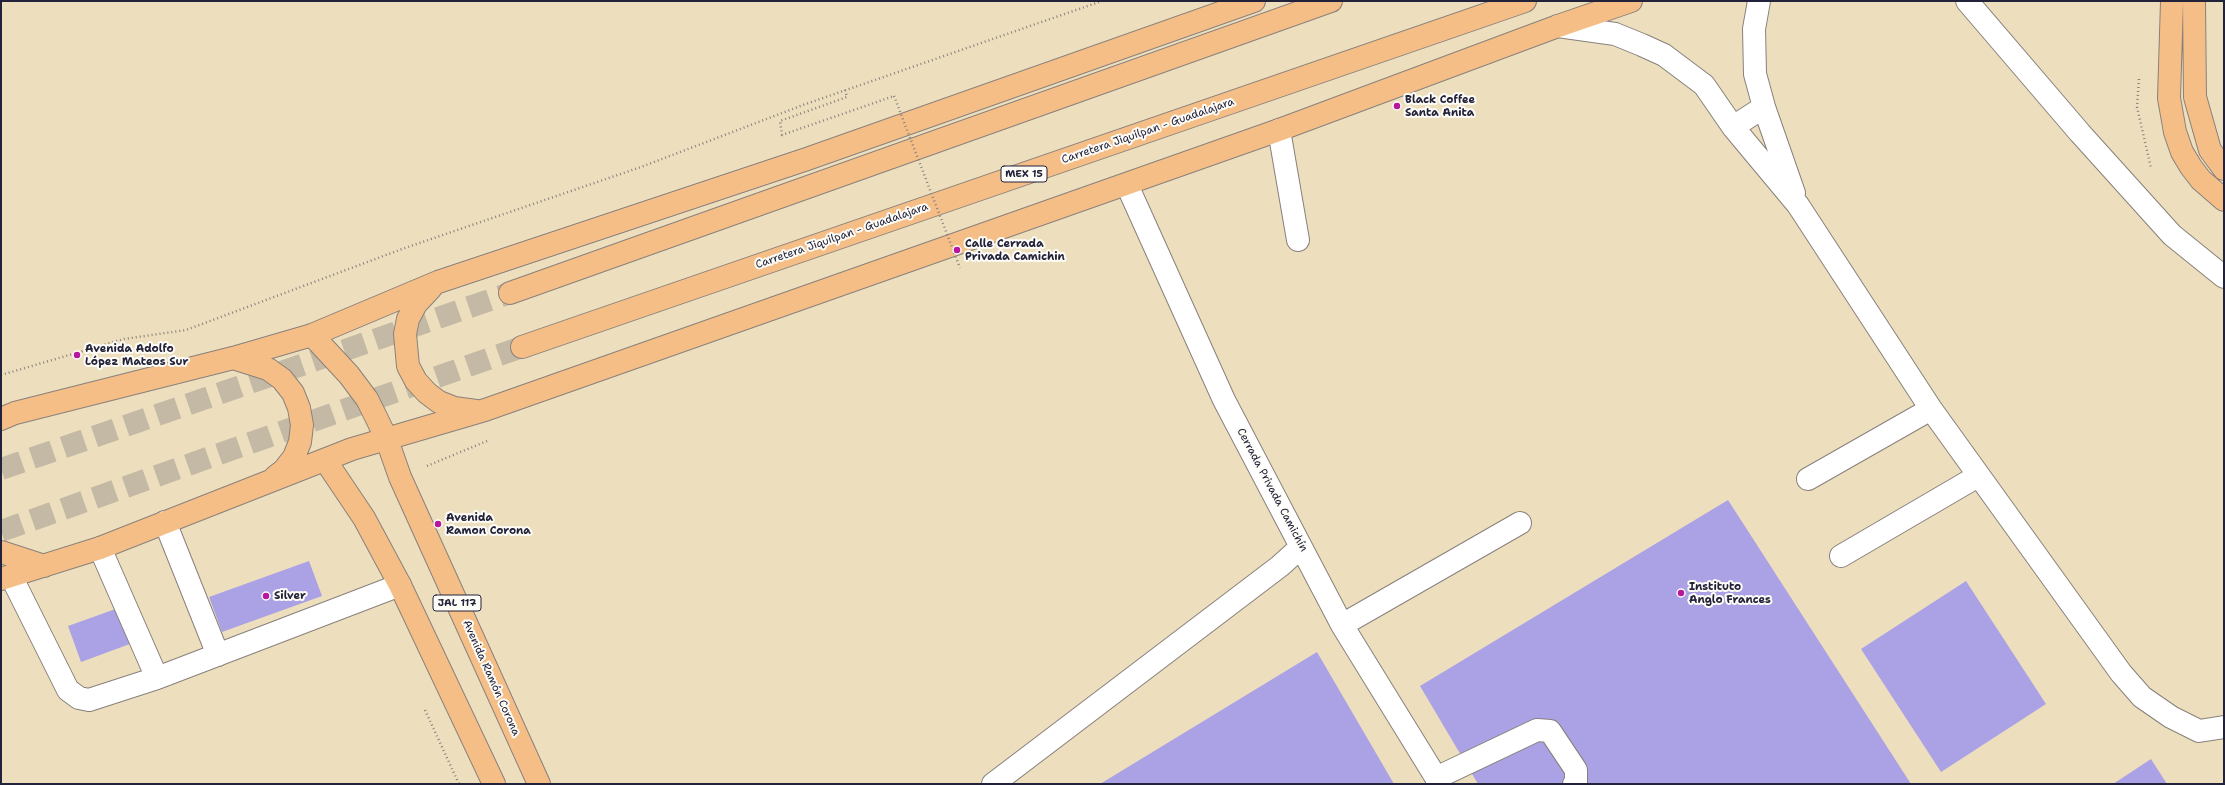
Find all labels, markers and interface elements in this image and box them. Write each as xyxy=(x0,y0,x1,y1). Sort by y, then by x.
place label: Black Coffee Santa Anita xyxy=(1405,93,1475,119)
street label: Carretera Jiquilpan - Guadalajara xyxy=(1060,95,1236,167)
marker: Black Coffee Santa Anita xyxy=(1392,101,1402,111)
road number: MEX 15 xyxy=(1001,166,1047,182)
street label: Carretera Jiquilpan - Guadalajara xyxy=(754,200,930,272)
place label: Calle Cerrada Privada Camichin xyxy=(965,237,1065,263)
marker: Calle Cerrada Privada Camichin xyxy=(952,245,962,255)
place label: Avenida Adolfo López Mateos Sur xyxy=(85,342,188,368)
marker: Avenida Adolfo López Mateos Sur xyxy=(72,350,82,360)
street label: Cerrada Privada Camichín xyxy=(1234,426,1310,554)
place label: Avenida Ramon Corona xyxy=(446,511,531,537)
marker: Avenida Ramon Corona xyxy=(433,519,443,529)
place label: Instituto Anglo Frances xyxy=(1689,580,1771,606)
marker: Instituto Anglo Frances xyxy=(1676,588,1686,598)
place label: Silver xyxy=(274,589,306,603)
marker: Silver xyxy=(261,591,271,601)
road number: JAL 117 xyxy=(433,595,481,611)
street label: Avenida Ramón Corona xyxy=(459,618,523,738)

